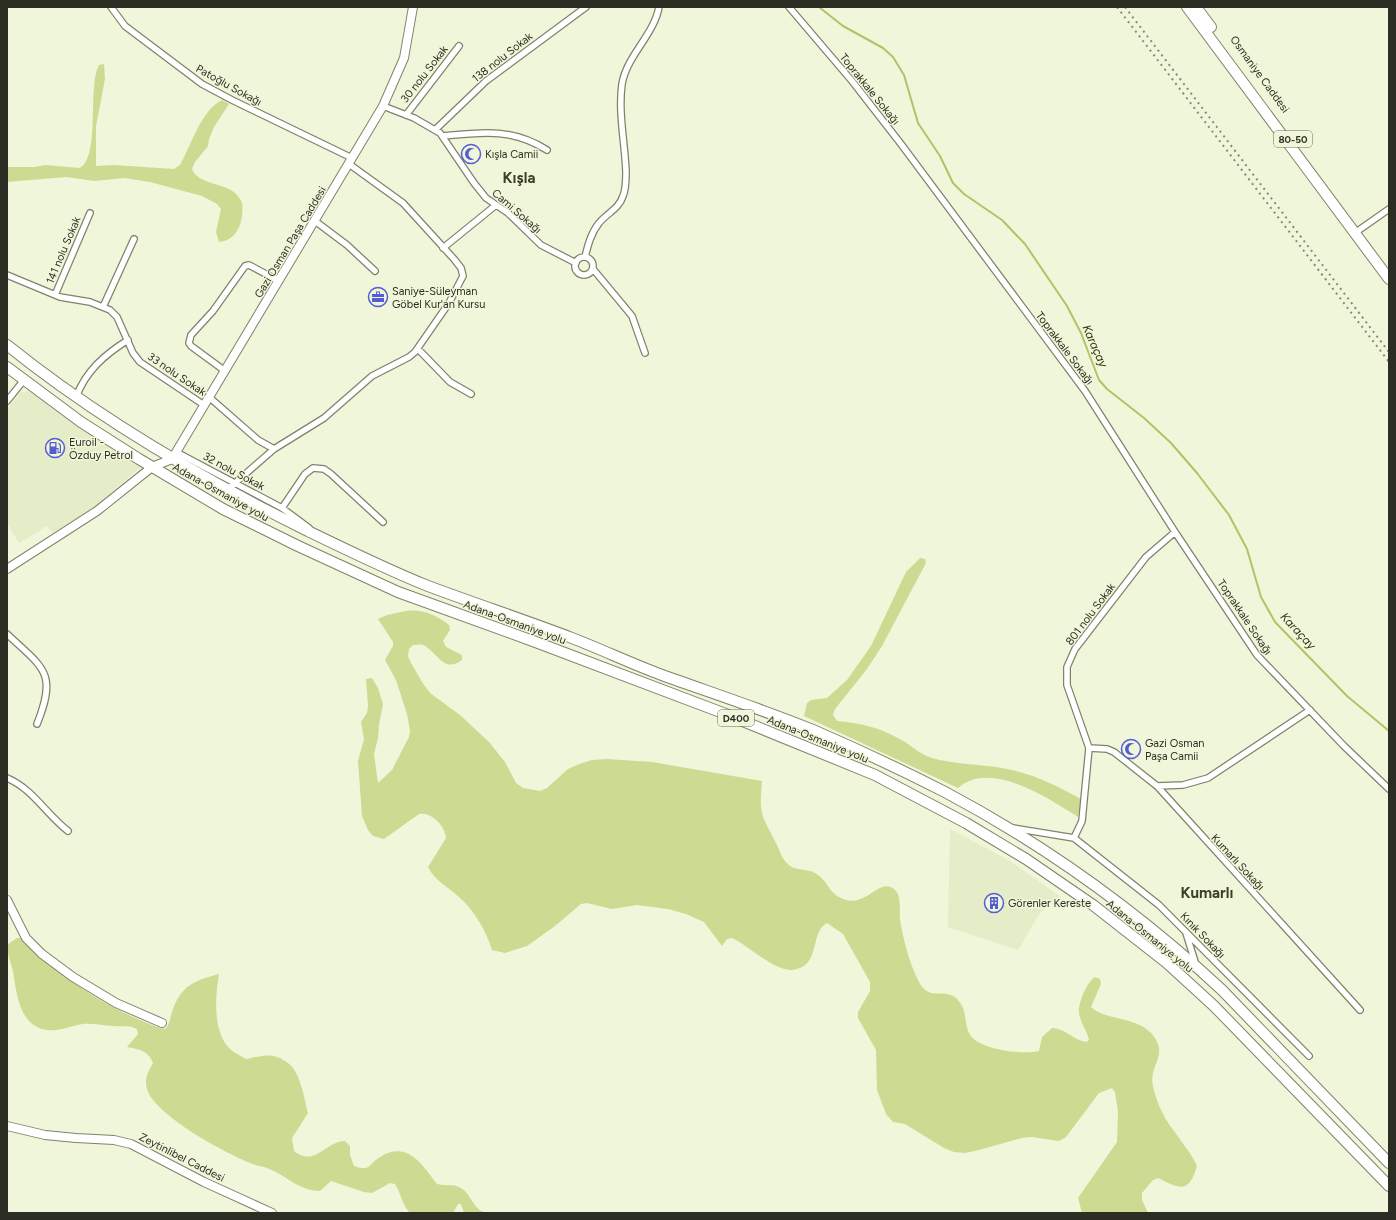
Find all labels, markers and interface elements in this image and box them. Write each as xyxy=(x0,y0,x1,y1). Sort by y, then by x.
street label: 138 nolu Sokak xyxy=(470,29,536,85)
street label: Osmaniye Caddesi xyxy=(1227,33,1292,115)
street label: 30 nolu Sokak xyxy=(398,43,451,105)
street label: Toprakkale Sokağı xyxy=(837,51,902,128)
street label: Patoğlu Sokağı xyxy=(194,62,264,109)
road number: 80-50 xyxy=(1274,131,1312,147)
mosque icon: Kışla Camii xyxy=(460,143,482,165)
place label: Kışla Camii xyxy=(485,148,538,161)
district label: Kışla xyxy=(503,169,535,187)
street label: Gazi Osman Paşa Caddesi xyxy=(252,184,329,300)
street label: Cami Sokağı xyxy=(489,186,544,236)
street label: 141 nolu Sokak xyxy=(43,214,84,286)
place label: Saniye-Süleyman Göbel Kur'an Kursu xyxy=(392,285,485,311)
office icon: Saniye-Süleyman Göbel Kur'an Kursu xyxy=(367,286,389,308)
street label: Toprakkale Sokağı xyxy=(1033,309,1096,387)
water label: Karaçay xyxy=(1079,322,1111,370)
street label: 33 nolu Sokak xyxy=(145,350,209,399)
place label: Euroil - Özduy Petrol xyxy=(69,436,133,462)
fuel station icon: Euroil - Özduy Petrol xyxy=(44,437,66,459)
street label: 32 nolu Sokak xyxy=(201,450,267,493)
street label: Adana-Osmaniye yolu xyxy=(170,461,271,524)
street label: Toprakkale Sokağı xyxy=(1215,577,1275,657)
street label: 801 nolu Sokak xyxy=(1063,580,1118,648)
street label: Adana-Osmaniye yolu xyxy=(462,598,568,647)
water label: Karaçay xyxy=(1277,610,1319,653)
road number: D400 xyxy=(718,710,754,726)
street label: Adana-Osmaniye yolu xyxy=(765,713,870,766)
place label: Gazi Osman Paşa Camii xyxy=(1145,737,1204,763)
mosque icon: Gazi Osman Paşa Camii xyxy=(1120,738,1142,760)
street label: Kumarlı Sokağı xyxy=(1208,832,1267,893)
district label: Kumarlı xyxy=(1181,884,1233,902)
building icon: Görenler Kereste xyxy=(983,892,1005,914)
place label: Görenler Kereste xyxy=(1008,897,1091,910)
street label: Adana-Osmaniye yolu xyxy=(1104,897,1196,975)
street label: Kınık Sokağı xyxy=(1177,910,1228,961)
street label: Zeytinlibel Caddesi xyxy=(137,1130,227,1185)

